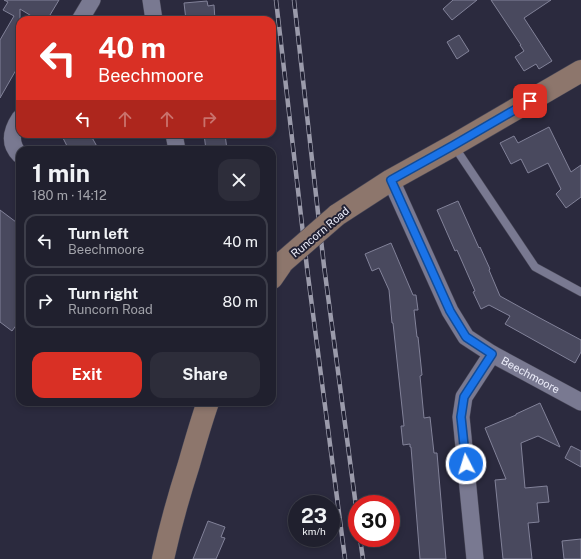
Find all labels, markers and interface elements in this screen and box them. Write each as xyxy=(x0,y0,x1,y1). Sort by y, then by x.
text: 40 m xyxy=(98,31,166,64)
icon: left xyxy=(32,32,84,84)
text: Beechmoore xyxy=(98,65,204,86)
pin xyxy=(513,84,547,118)
icon: arrive xyxy=(519,90,541,112)
icon: left xyxy=(72,108,94,130)
icon: ahead xyxy=(114,108,136,130)
icon: ahead xyxy=(156,108,178,130)
icon: right xyxy=(198,108,220,130)
text: 1 min xyxy=(32,159,90,187)
button: close xyxy=(218,159,260,201)
text: 180 m · 14:12 xyxy=(32,188,107,203)
street label: Runcorn Road xyxy=(289,204,351,260)
text: Turn left xyxy=(68,225,129,242)
icon: left xyxy=(34,230,56,252)
text: 40 m xyxy=(223,233,258,250)
text: Beechmoore xyxy=(68,242,144,257)
text: Turn right xyxy=(68,285,138,302)
icon: right xyxy=(34,290,56,312)
text: 80 m xyxy=(223,293,258,310)
text: Runcorn Road xyxy=(68,302,153,317)
button: Exit xyxy=(32,352,142,398)
button: Share xyxy=(150,352,260,398)
street label: Beechmoore xyxy=(499,354,562,395)
position arrow xyxy=(445,443,487,485)
speed limit sign: 30 xyxy=(348,495,400,547)
text: 23 xyxy=(301,504,327,528)
text: km/h xyxy=(302,525,326,537)

